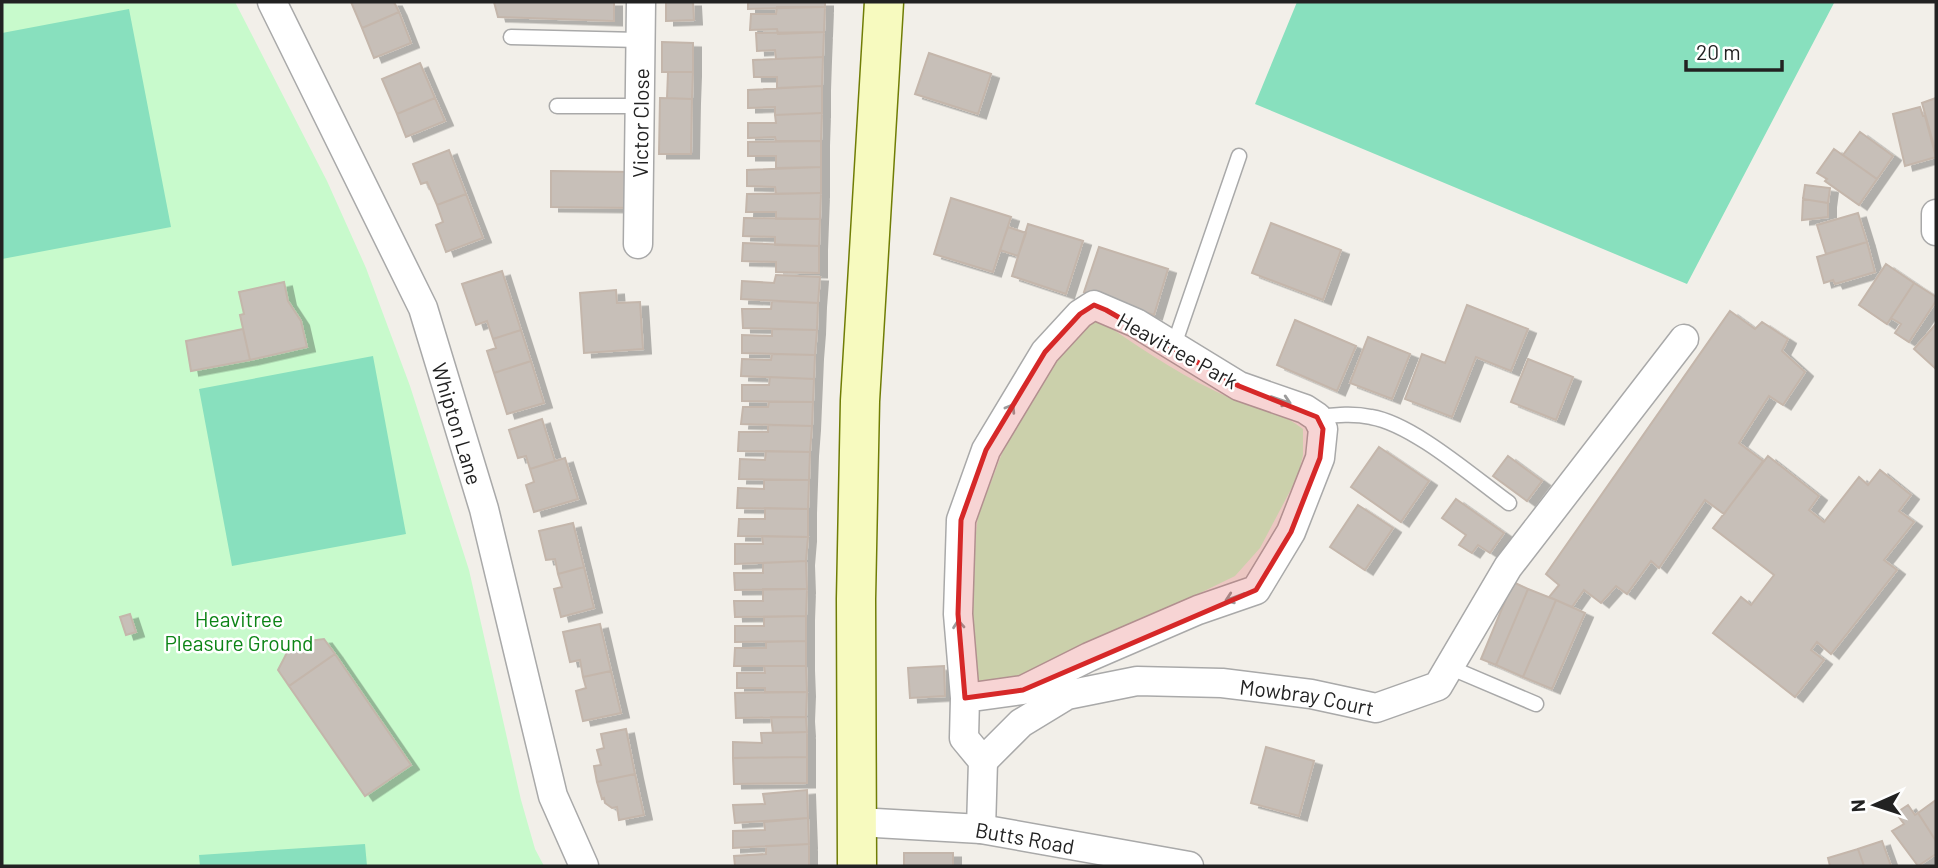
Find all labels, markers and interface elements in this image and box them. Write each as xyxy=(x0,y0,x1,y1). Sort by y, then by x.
scale bar xyxy=(1686,28,1782,72)
text: 20 m xyxy=(1696,39,1741,64)
street label: Victor Close xyxy=(626,68,653,178)
street label: Heavitree Park xyxy=(1113,307,1243,393)
street label: Whipton Lane xyxy=(428,360,488,488)
one-way arrow xyxy=(1269,395,1291,407)
one-way arrow xyxy=(1001,404,1015,424)
one-way arrow xyxy=(1225,592,1247,604)
park label: Heavitree Pleasure Ground xyxy=(164,606,314,655)
one-way arrow xyxy=(952,620,965,642)
street label: Mowbray Court xyxy=(1238,673,1376,720)
north arrow xyxy=(1840,770,1910,840)
text: N xyxy=(1846,799,1869,813)
street label: Butts Road xyxy=(974,816,1077,858)

